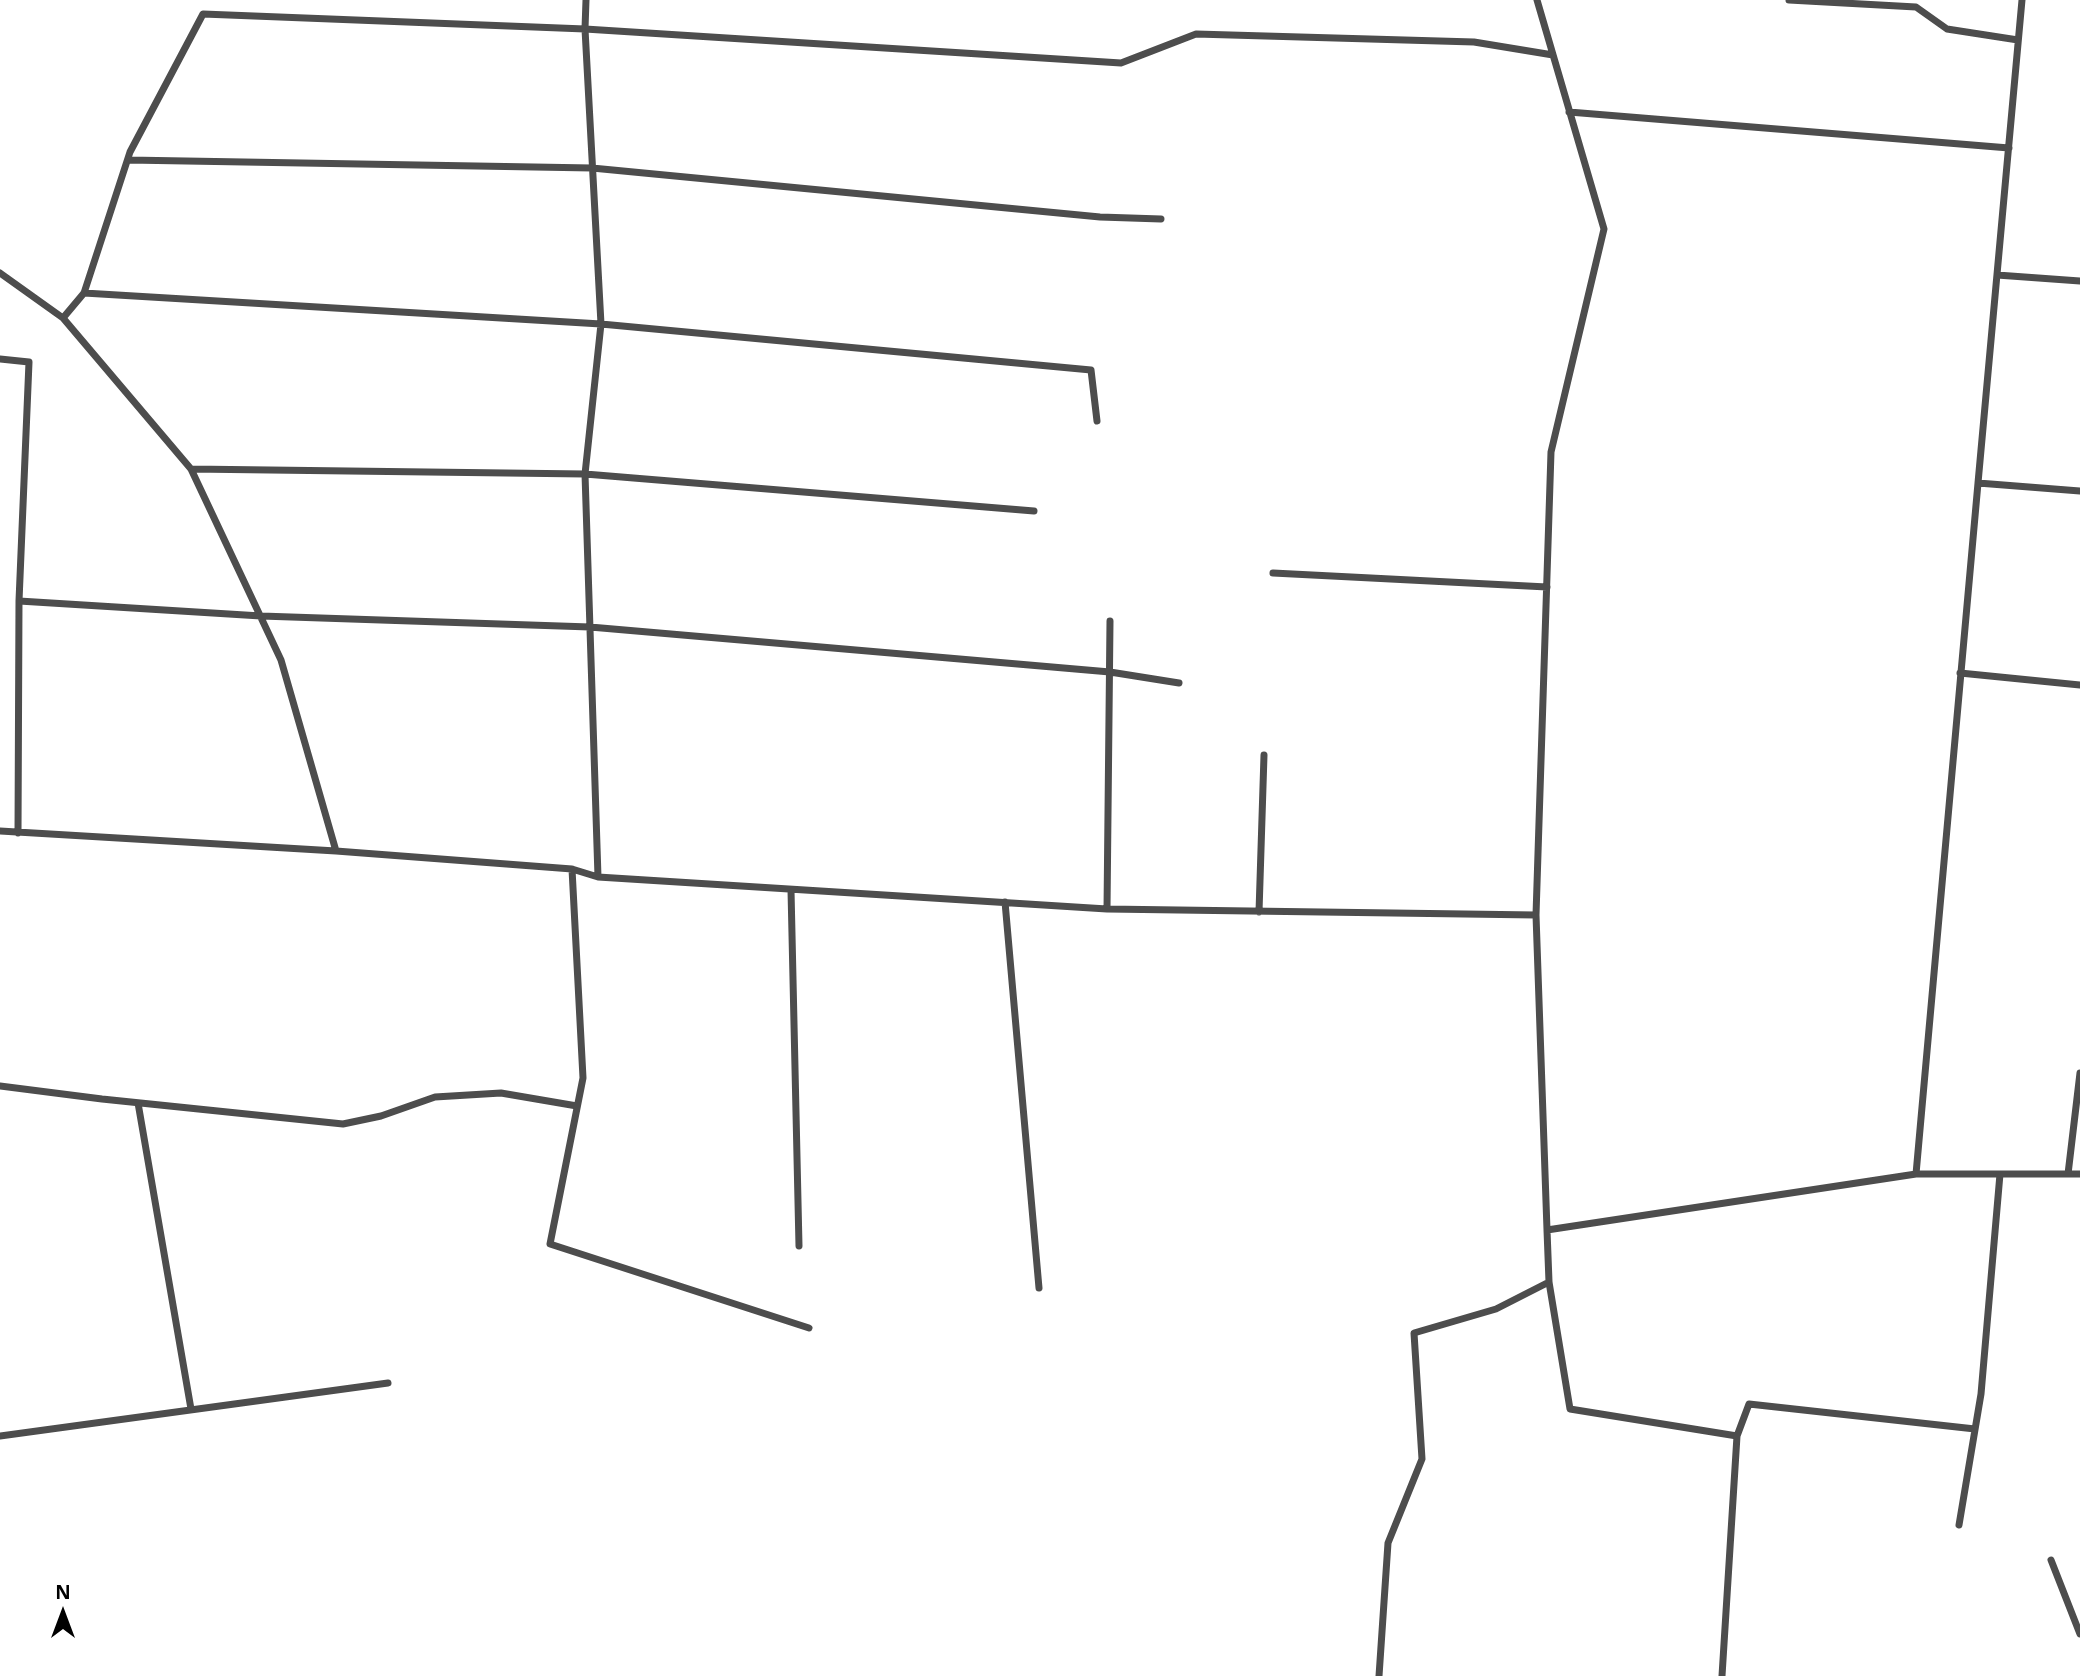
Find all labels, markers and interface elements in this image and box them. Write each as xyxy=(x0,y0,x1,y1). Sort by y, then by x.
north arrow xyxy=(28,1578,98,1648)
text: N xyxy=(55,1579,71,1605)

